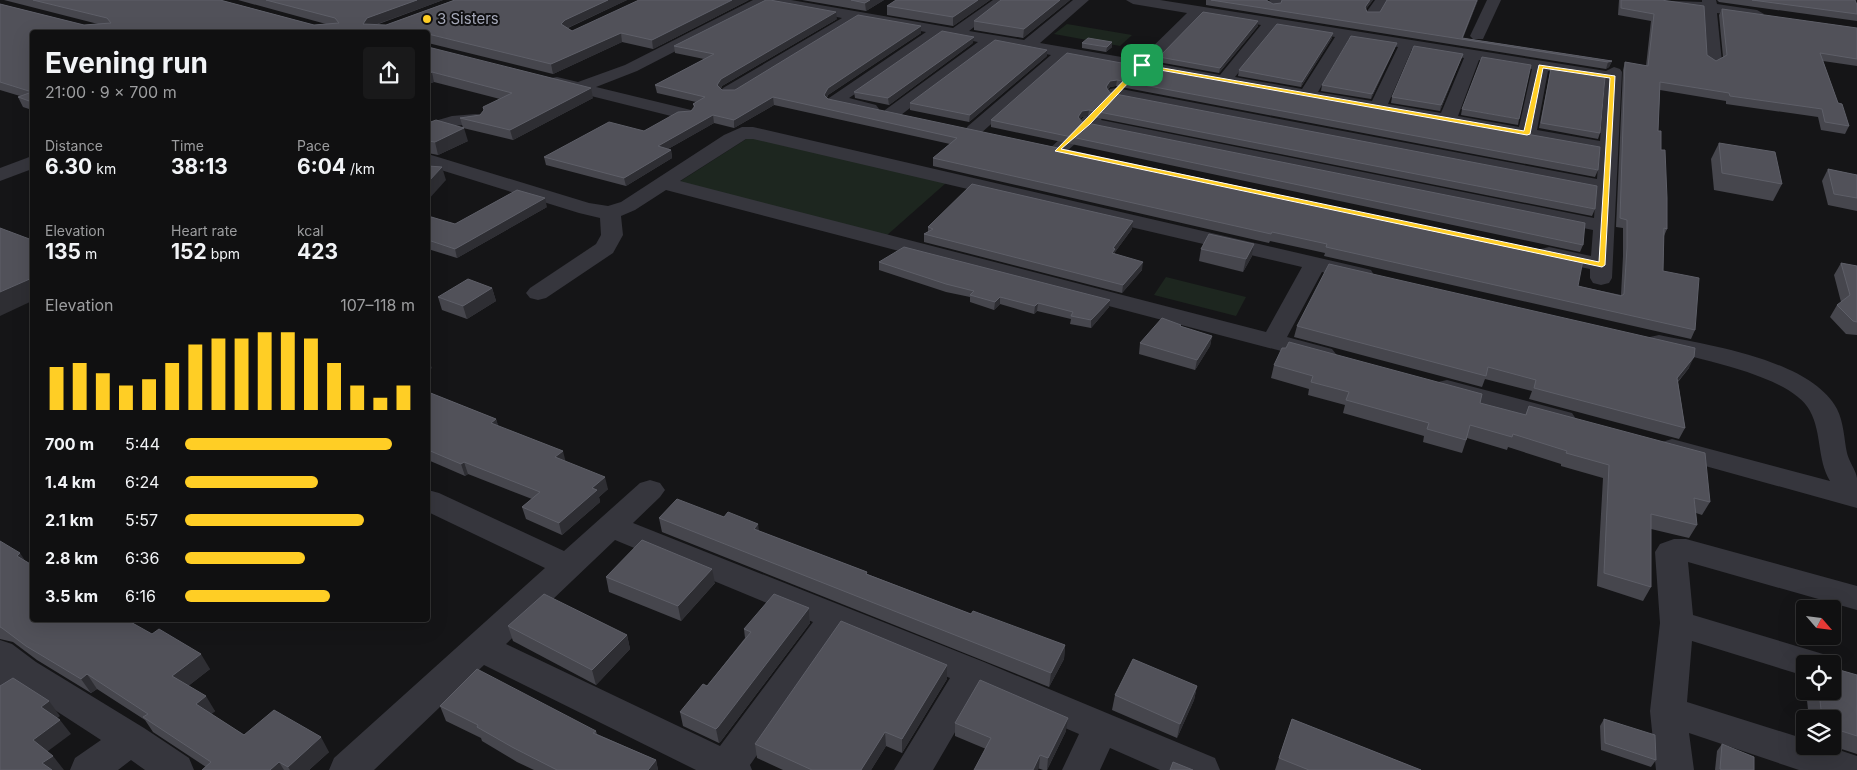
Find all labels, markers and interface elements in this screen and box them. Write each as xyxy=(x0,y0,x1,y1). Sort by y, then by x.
place label: 3 Sisters xyxy=(437,9,499,28)
marker: 3 Sisters xyxy=(421,13,433,25)
pin xyxy=(1121,44,1163,86)
text: Evening run xyxy=(45,46,208,80)
button: share xyxy=(363,47,415,99)
icon: arrive xyxy=(1128,51,1156,79)
text: 21:00 · 9 × 700 m xyxy=(45,82,177,102)
text: Distance xyxy=(45,137,103,154)
text: Time xyxy=(171,137,204,154)
text: Pace xyxy=(297,137,330,154)
text: 6.30 xyxy=(45,154,92,179)
text: 38:13 xyxy=(171,154,228,179)
text: 6:04 xyxy=(297,154,346,179)
text: km xyxy=(92,160,116,177)
text: /km xyxy=(346,160,375,177)
text: Elevation xyxy=(45,222,105,239)
text: Heart rate xyxy=(171,222,237,239)
text: kcal xyxy=(297,222,324,239)
text: 135 xyxy=(45,239,81,264)
text: 152 xyxy=(171,239,207,264)
text: 423 xyxy=(297,239,338,264)
text: m xyxy=(81,245,97,262)
text: bpm xyxy=(207,245,240,262)
text: Elevation xyxy=(45,295,114,315)
text: 107–118 m xyxy=(340,295,415,315)
text: 700 m xyxy=(45,434,94,454)
text: 5:44 xyxy=(125,434,160,454)
text: 1.4 km xyxy=(45,472,96,492)
text: 6:24 xyxy=(125,472,159,492)
text: 2.1 km xyxy=(45,510,94,530)
text: 5:57 xyxy=(125,510,158,530)
text: 2.8 km xyxy=(45,548,98,568)
text: 6:36 xyxy=(125,548,159,568)
text: 3.5 km xyxy=(45,586,98,606)
text: 6:16 xyxy=(125,586,156,606)
north arrow xyxy=(1796,600,1841,645)
map controls xyxy=(1796,600,1841,755)
button: locate xyxy=(1796,655,1841,700)
button: layers xyxy=(1796,710,1841,755)

